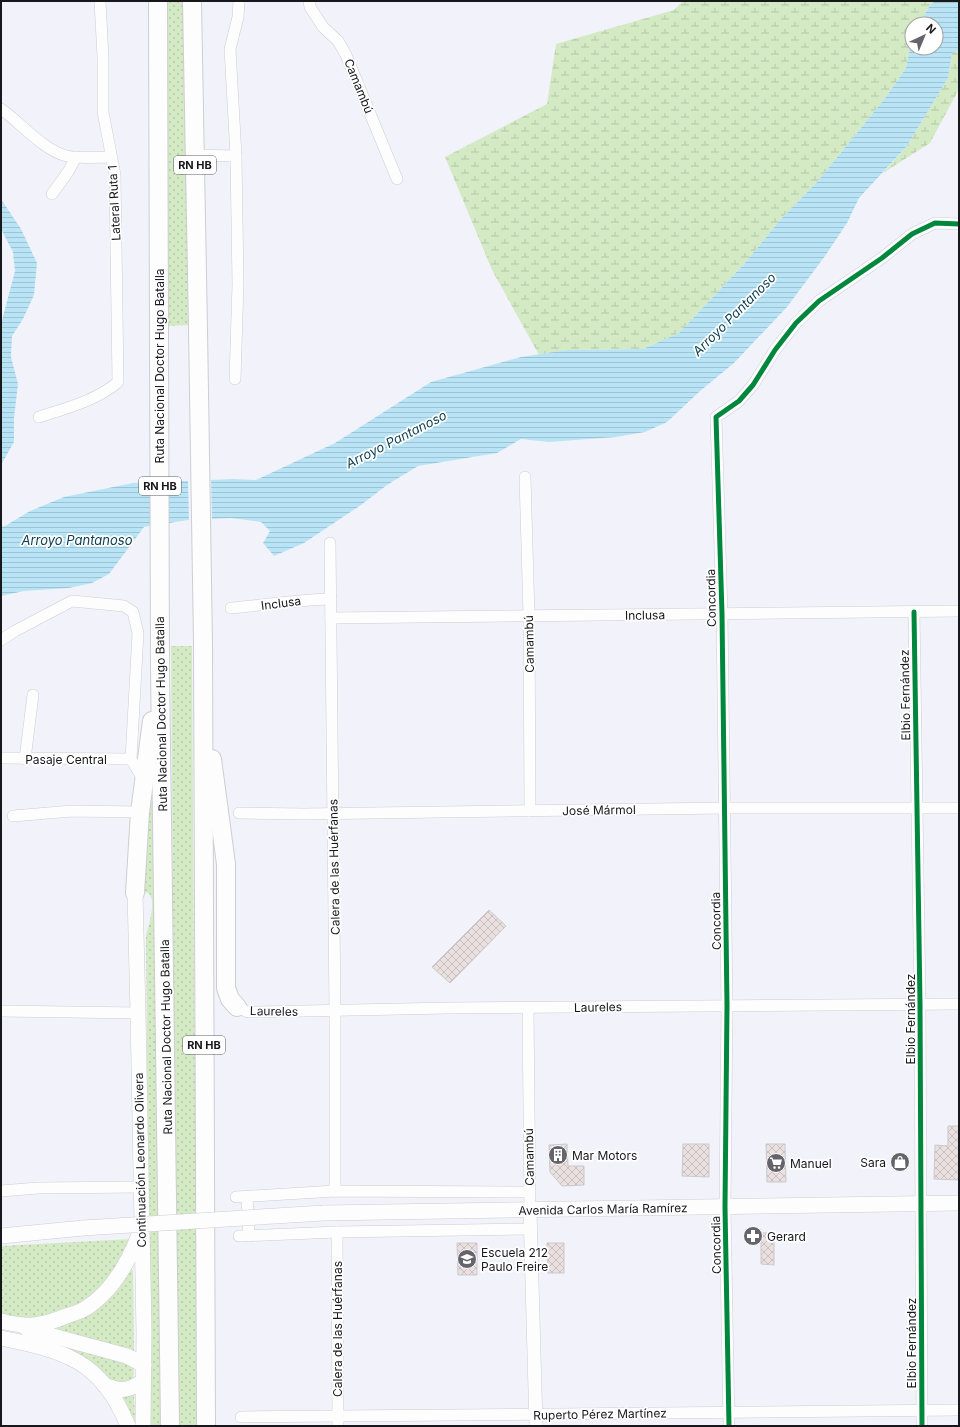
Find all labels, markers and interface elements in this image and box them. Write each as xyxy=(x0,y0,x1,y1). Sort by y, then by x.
north arrow xyxy=(904,16,944,56)
text: N xyxy=(923,21,939,37)
street label: Camambú xyxy=(341,56,377,116)
road number: RN HB xyxy=(174,156,216,174)
street label: Lateral Ruta 1 xyxy=(105,165,123,241)
street label: Ruta Nacional Doctor Hugo Batalla xyxy=(152,268,167,464)
water label: Arroyo Pantanoso xyxy=(688,269,779,360)
water label: Arroyo Pantanoso xyxy=(342,407,449,472)
road number: RN HB xyxy=(139,477,181,495)
water label: Arroyo Pantanoso xyxy=(21,532,133,548)
street label: Concordia xyxy=(703,569,719,627)
street label: Inclusa xyxy=(260,593,302,613)
street label: Inclusa xyxy=(625,607,665,623)
street label: Camambú xyxy=(521,615,537,673)
street label: Ruta Nacional Doctor Hugo Batalla xyxy=(152,616,170,812)
street label: Elbio Fernández xyxy=(897,649,913,741)
street label: Pasaje Central xyxy=(25,752,107,767)
street label: Calera de las Huérfanas xyxy=(325,799,343,935)
street label: José Mármol xyxy=(562,802,636,818)
street label: Concordia xyxy=(708,892,724,950)
street label: Ruta Nacional Doctor Hugo Batalla xyxy=(157,939,175,1135)
street label: Elbio Fernández xyxy=(903,974,918,1064)
street label: Laureles xyxy=(574,999,622,1015)
street label: Laureles xyxy=(250,1003,298,1019)
road number: RN HB xyxy=(183,1036,225,1054)
street label: Continuación Leonardo Olivera xyxy=(131,1072,149,1248)
street label: Camambú xyxy=(521,1128,537,1186)
building icon: Mar Motors xyxy=(547,1144,569,1166)
place label: Mar Motors xyxy=(572,1148,637,1163)
shop icon: Sara xyxy=(889,1151,911,1173)
supermarket icon: Manuel xyxy=(765,1152,787,1174)
place label: Sara xyxy=(860,1155,886,1170)
place label: Manuel xyxy=(790,1156,832,1171)
street label: Avenida Carlos María Ramírez xyxy=(518,1200,688,1218)
street label: Concordia xyxy=(708,1216,724,1274)
pharmacy icon: Gerard xyxy=(742,1225,764,1247)
place label: Gerard xyxy=(767,1229,806,1244)
place label: Escuela 212 Paulo Freire xyxy=(481,1245,548,1274)
school or university icon: Escuela 212 Paulo Freire xyxy=(456,1248,478,1270)
street label: Calera de las Huérfanas xyxy=(330,1261,345,1397)
street label: Elbio Fernández xyxy=(904,1298,919,1388)
street label: Ruperto Pérez Martínez xyxy=(533,1405,667,1423)

